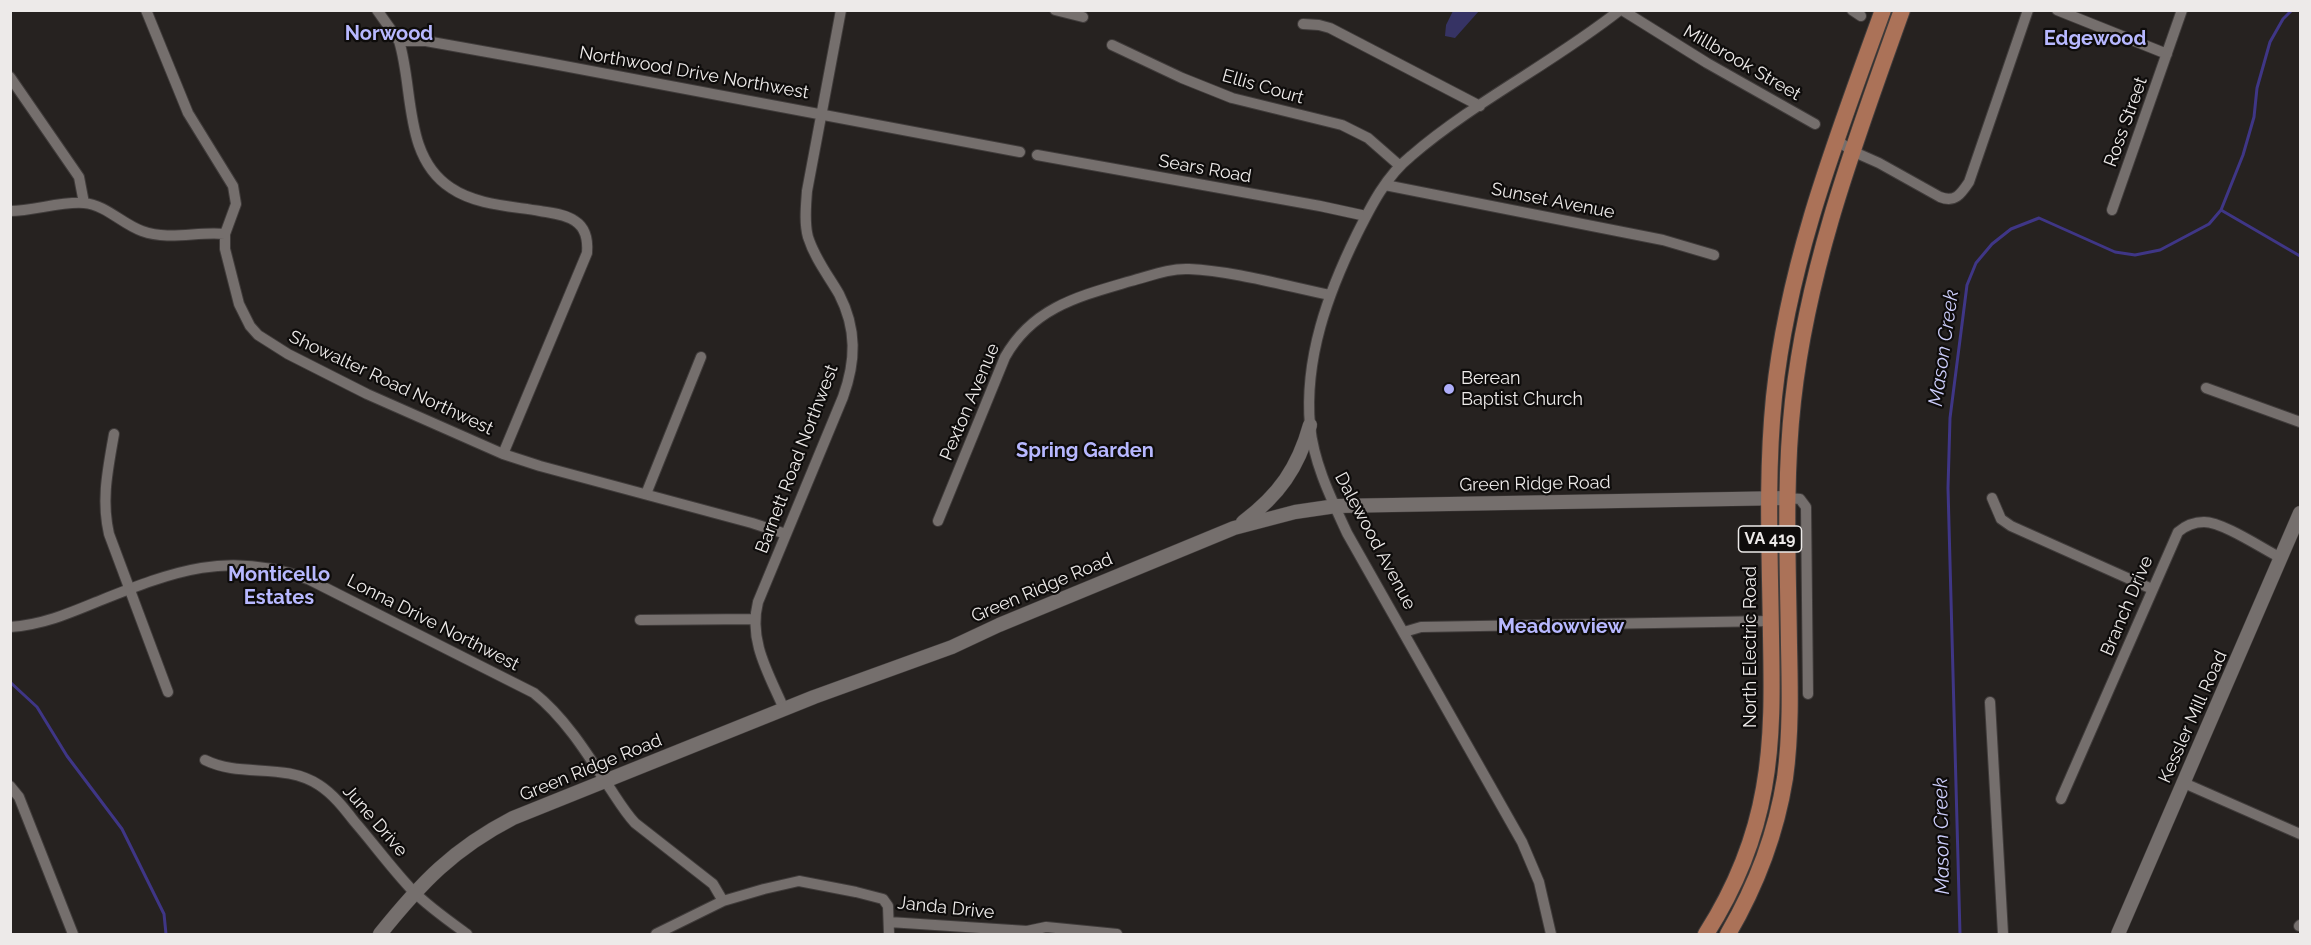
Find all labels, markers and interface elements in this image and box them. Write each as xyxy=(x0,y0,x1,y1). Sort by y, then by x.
street label: Millbrook Street xyxy=(1679,21,1805,105)
district label: Norwood xyxy=(345,22,433,46)
district label: Edgewood xyxy=(2044,27,2146,51)
street label: Northwood Drive Northwest xyxy=(577,42,811,104)
street label: Ellis Court xyxy=(1220,65,1306,109)
street label: Ross Street xyxy=(2100,74,2152,170)
street label: Sears Road xyxy=(1157,150,1253,188)
street label: Sunset Avenue xyxy=(1490,178,1616,224)
water label: Mason Creek xyxy=(1924,288,1964,408)
street label: Showalter Road Northwest xyxy=(286,326,496,440)
street label: Pexton Avenue xyxy=(936,340,1004,464)
street label: Barnett Road Northwest xyxy=(751,362,843,556)
place label: Berean Baptist Church xyxy=(1461,368,1583,410)
marker: Berean Baptist Church xyxy=(1442,382,1456,396)
district label: Spring Garden xyxy=(1016,439,1154,463)
street label: Dalewood Avenue xyxy=(1330,469,1420,613)
street label: Green Ridge Road xyxy=(1459,472,1611,496)
road number: VA 419 xyxy=(1738,526,1802,552)
street label: Green Ridge Road xyxy=(968,548,1116,628)
street label: Branch Drive xyxy=(2096,553,2158,659)
district label: Monticello Estates xyxy=(228,563,330,610)
street label: North Electric Road xyxy=(1740,566,1762,728)
street label: Lonna Drive Northwest xyxy=(343,570,523,676)
district label: Meadowview xyxy=(1498,615,1624,639)
street label: Kessler Mill Road xyxy=(2154,647,2232,787)
street label: Green Ridge Road xyxy=(517,730,665,806)
water label: Mason Creek xyxy=(1929,777,1955,895)
street label: June Drive xyxy=(338,781,412,861)
street label: Janda Drive xyxy=(896,892,996,924)

